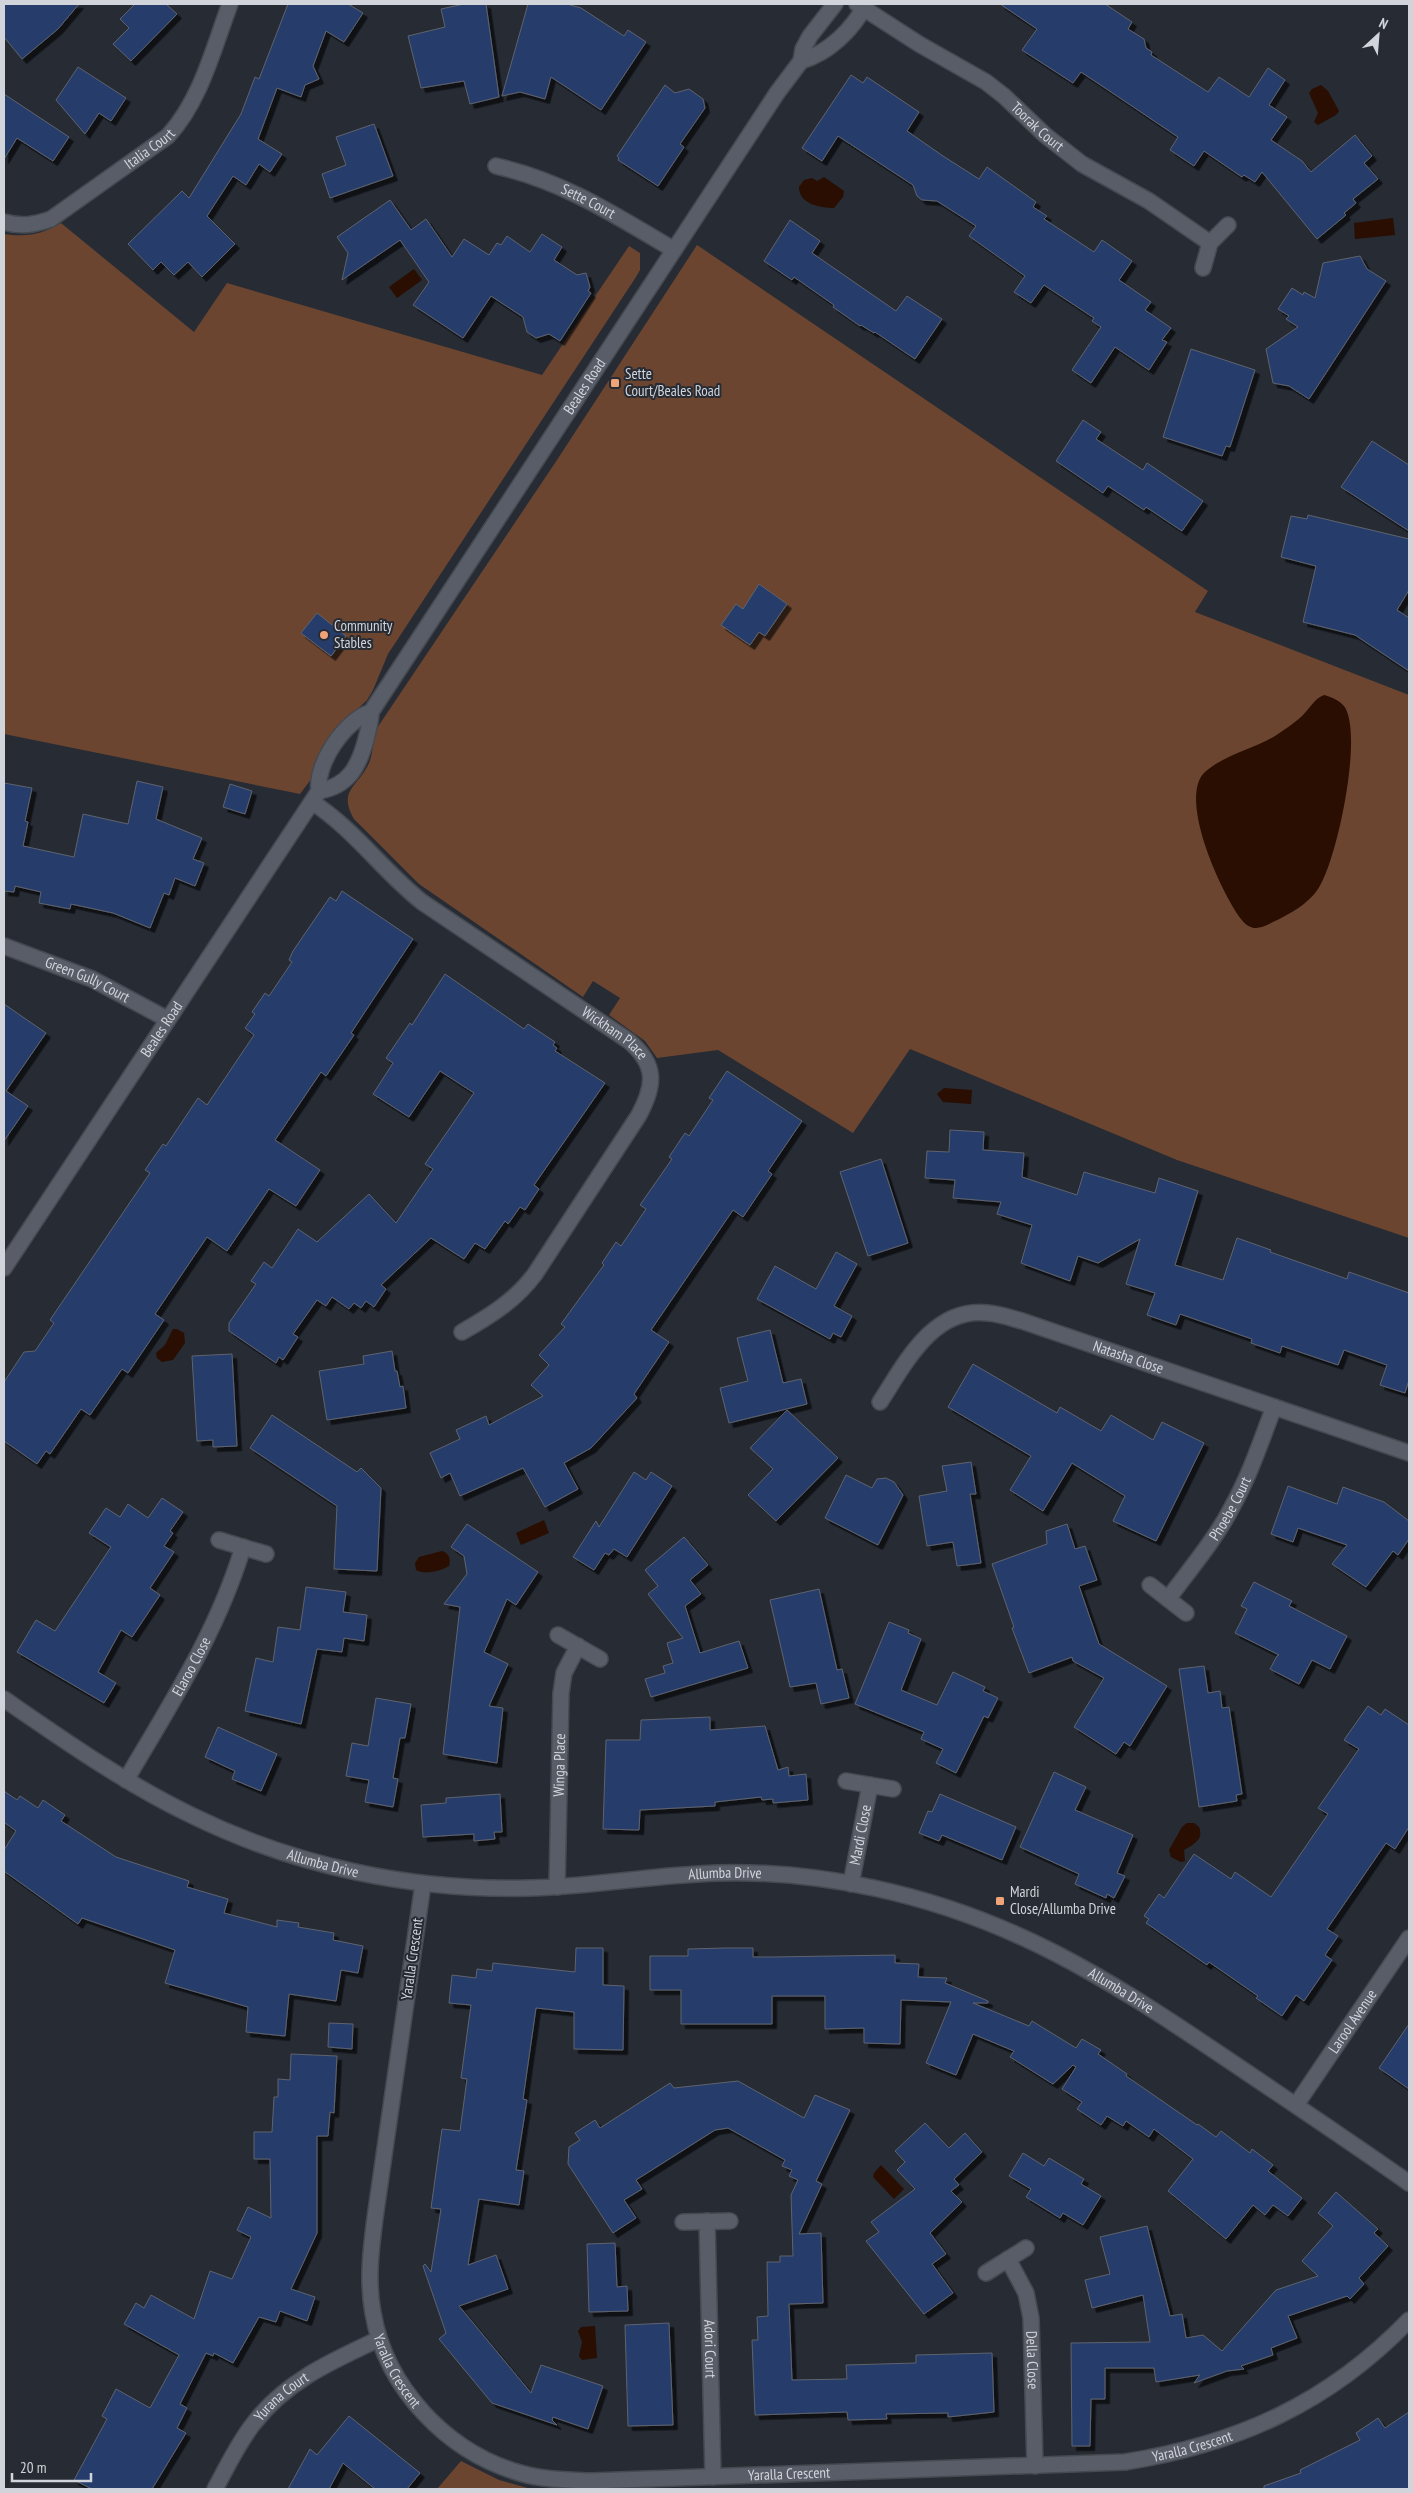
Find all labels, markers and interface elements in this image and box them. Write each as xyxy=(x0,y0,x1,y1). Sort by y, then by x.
north arrow xyxy=(1353,10,1403,60)
text: N xyxy=(1376,14,1391,33)
street label: Toorak Court xyxy=(1007,98,1068,155)
street label: Italia Court xyxy=(120,125,179,173)
street label: Sette Court xyxy=(558,179,619,222)
street label: Beales Road xyxy=(559,355,609,418)
place label: Sette Court/Beales Road xyxy=(625,364,720,400)
marker: Sette Court/Beales Road xyxy=(609,377,621,389)
place label: Community Stables xyxy=(334,616,393,652)
marker: Community Stables xyxy=(318,629,330,641)
street label: Green Gully Court xyxy=(43,952,133,1006)
street label: Beales Road xyxy=(136,998,186,1061)
street label: Wickham Place xyxy=(578,1002,652,1063)
street label: Natasha Close xyxy=(1091,1336,1166,1378)
street label: Phoebe Court xyxy=(1204,1474,1255,1544)
street label: Elaroo Close xyxy=(167,1634,215,1699)
street label: Winga Place xyxy=(549,1733,569,1797)
street label: Mardi Close xyxy=(845,1803,875,1866)
street label: Allumba Drive xyxy=(285,1844,360,1881)
street label: Allumba Drive xyxy=(688,1863,762,1884)
place label: Mardi Close/Allumba Drive xyxy=(1010,1882,1116,1918)
marker: Mardi Close/Allumba Drive xyxy=(994,1895,1006,1907)
street label: Yaralla Crescent xyxy=(396,1917,427,2001)
street label: Allumba Drive xyxy=(1085,1963,1158,2017)
street label: Larool Avenue xyxy=(1324,1985,1381,2057)
street label: Adori Court xyxy=(700,2319,721,2379)
street label: Yaralla Crescent xyxy=(369,2331,425,2412)
street label: Della Close xyxy=(1022,2331,1043,2389)
street label: Yurana Court xyxy=(249,2367,312,2425)
street label: Yaralla Crescent xyxy=(1150,2426,1235,2466)
scale bar xyxy=(12,2450,91,2482)
text: 20 m xyxy=(20,2458,46,2477)
street label: Yaralla Crescent xyxy=(747,2463,830,2484)

